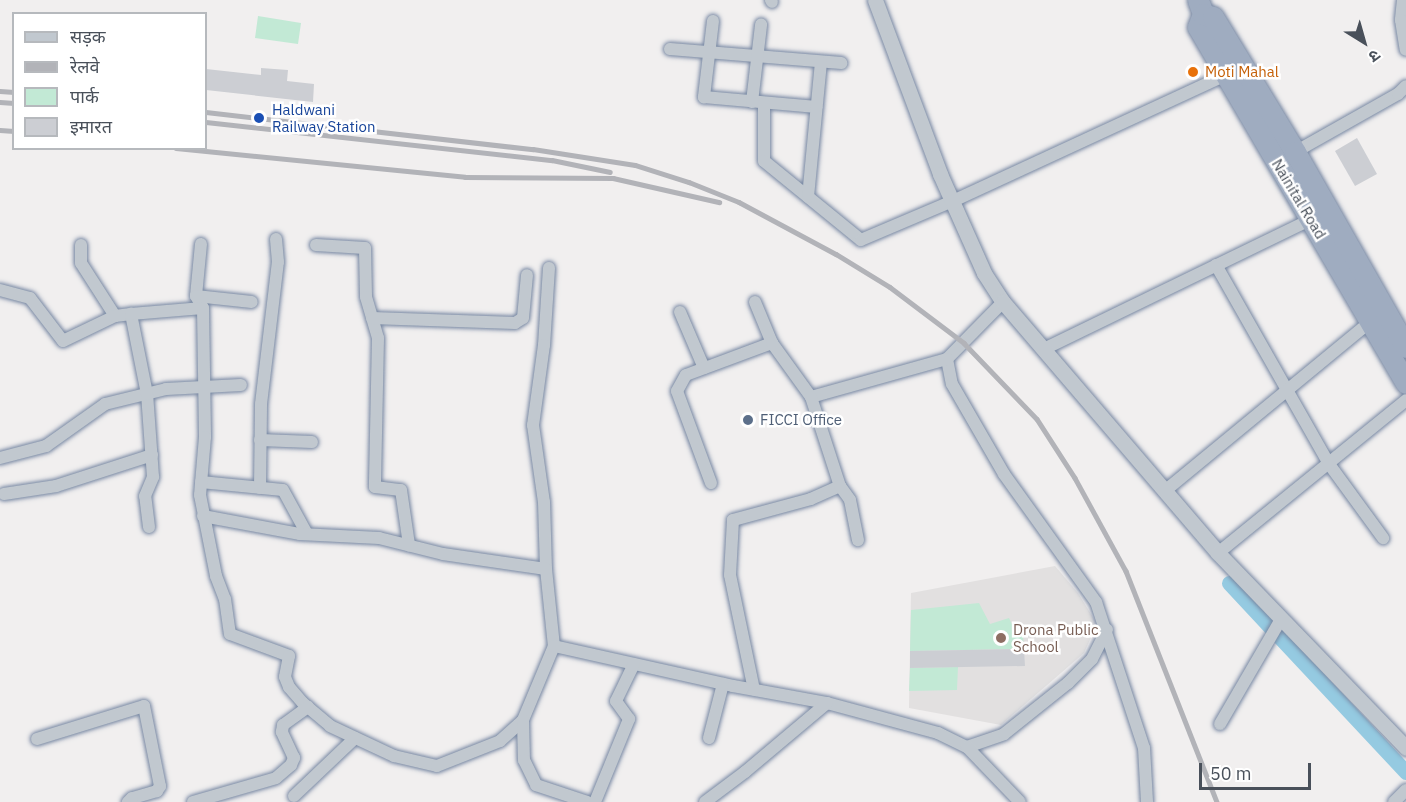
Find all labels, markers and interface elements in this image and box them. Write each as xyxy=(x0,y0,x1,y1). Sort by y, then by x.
legend xyxy=(12,12,207,150)
north arrow xyxy=(1334,12,1394,72)
text: सड़क xyxy=(70,25,106,48)
text: उ xyxy=(1365,46,1385,67)
text: रेलवे xyxy=(70,55,100,78)
place label: Moti Mahal xyxy=(1205,63,1279,81)
marker: Moti Mahal xyxy=(1186,65,1200,79)
text: पार्क xyxy=(70,85,99,108)
place label: Haldwani Railway Station xyxy=(272,100,375,135)
marker: Haldwani Railway Station xyxy=(250,109,268,127)
text: इमारत xyxy=(70,115,112,138)
street label: Nainital Road xyxy=(1268,156,1330,242)
place label: FICCI Office xyxy=(760,411,842,429)
marker: FICCI Office xyxy=(741,413,755,427)
place label: Drona Public School xyxy=(1013,620,1099,655)
marker: Drona Public School xyxy=(994,631,1008,645)
scale bar xyxy=(1202,751,1314,789)
text: 50 m xyxy=(1210,762,1252,785)

